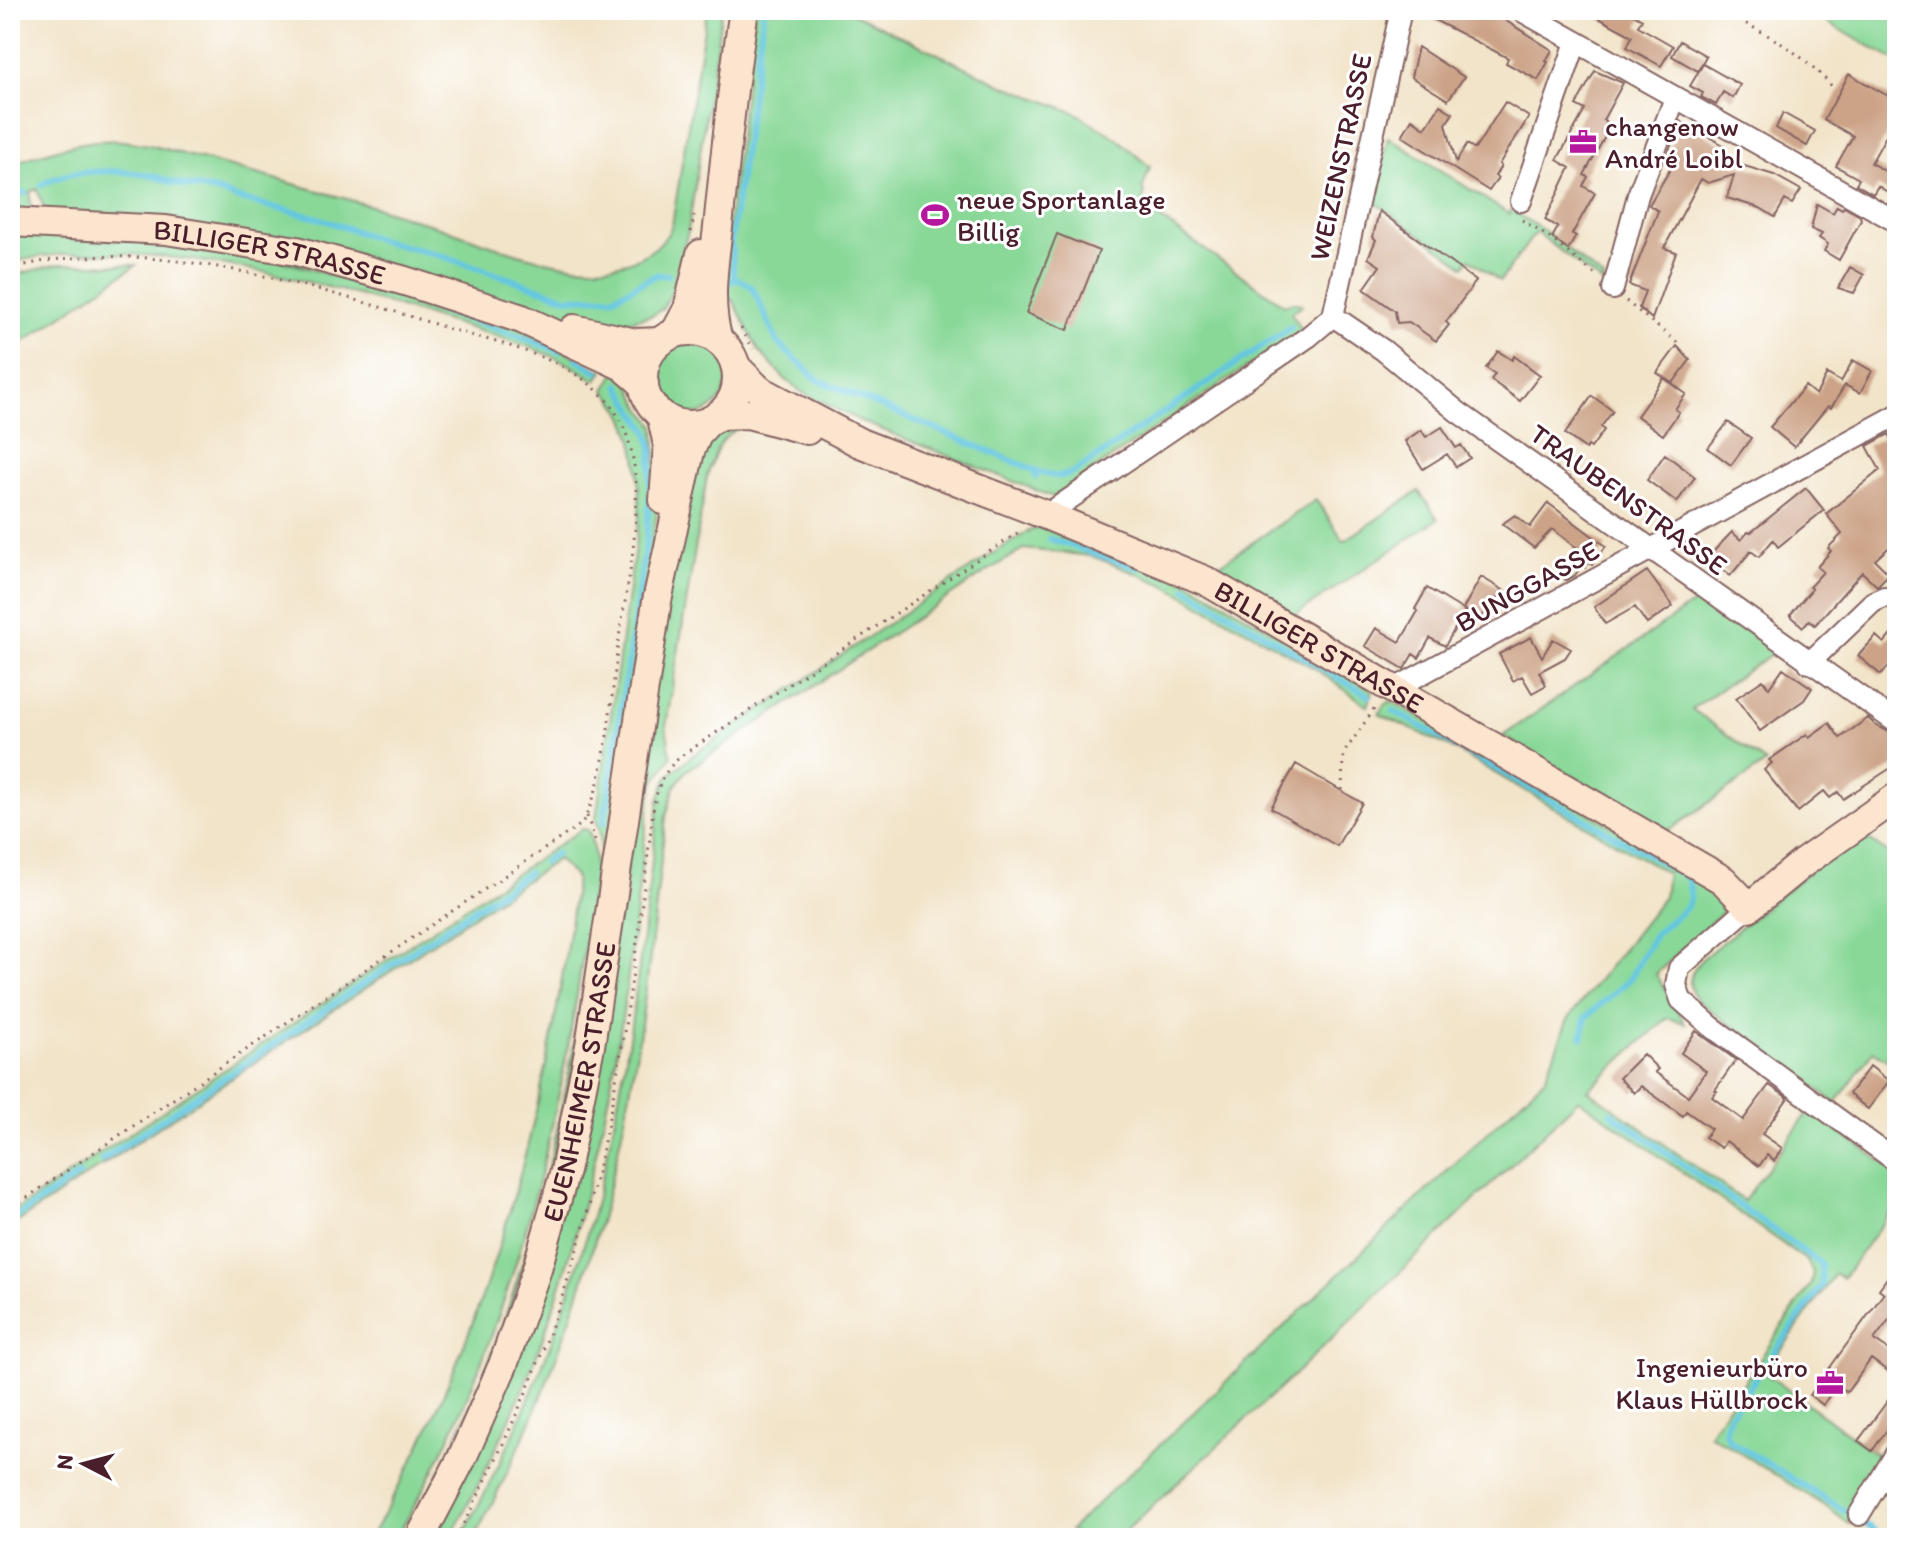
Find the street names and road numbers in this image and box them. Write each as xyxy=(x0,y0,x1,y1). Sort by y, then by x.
street label: WEIZENSTRASSE xyxy=(1301,50,1379,264)
street label: BILLIGER STRASSE xyxy=(153,212,390,292)
street label: TRAUBENSTRASSE xyxy=(1524,416,1734,582)
street label: BUNGGASSE xyxy=(1449,533,1605,639)
street label: BILLIGER STRASSE xyxy=(1208,573,1430,720)
street label: EUENHEIMER STRASSE xyxy=(534,940,622,1226)

